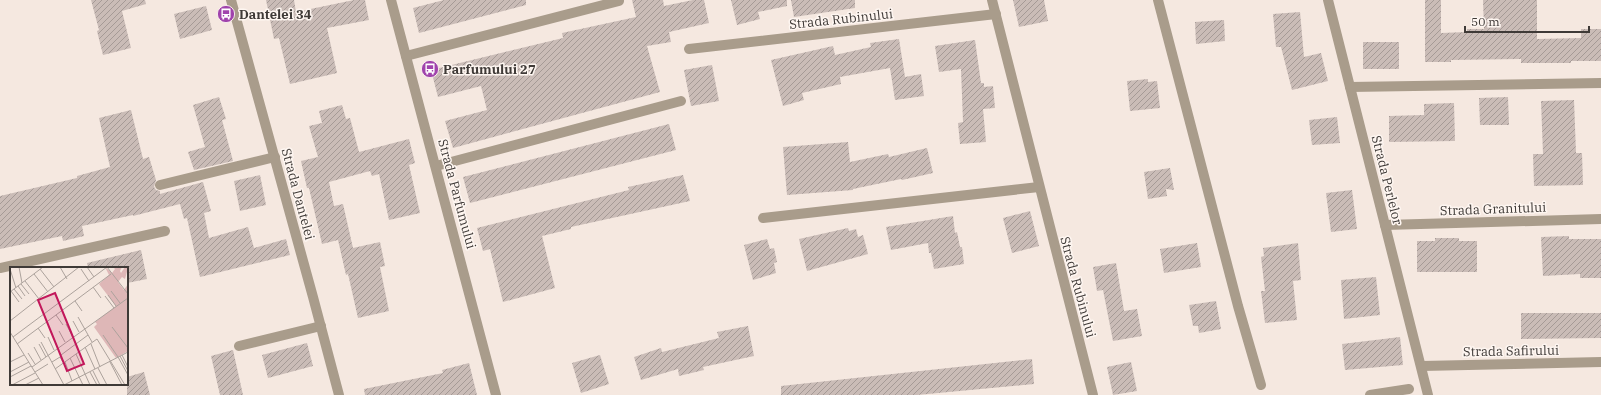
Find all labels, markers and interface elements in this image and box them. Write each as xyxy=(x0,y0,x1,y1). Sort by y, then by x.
bus stop icon: Dantelei 34 xyxy=(216,4,236,24)
street label: Strada Rubinului xyxy=(788,5,894,33)
place label: Dantelei 34 xyxy=(239,6,312,23)
scale bar xyxy=(1465,8,1589,34)
text: 50 m xyxy=(1471,14,1500,29)
bus stop icon: Parfumului 27 xyxy=(420,59,440,79)
place label: Parfumului 27 xyxy=(443,61,536,78)
street label: Strada Perlelor xyxy=(1368,134,1406,227)
street label: Strada Parfumului xyxy=(434,137,480,251)
street label: Strada Dantelei xyxy=(278,146,318,242)
street label: Strada Granitului xyxy=(1440,199,1546,219)
street label: Strada Rubinului xyxy=(1056,235,1100,339)
inset map xyxy=(10,267,128,385)
street label: Strada Safirului xyxy=(1463,342,1559,360)

